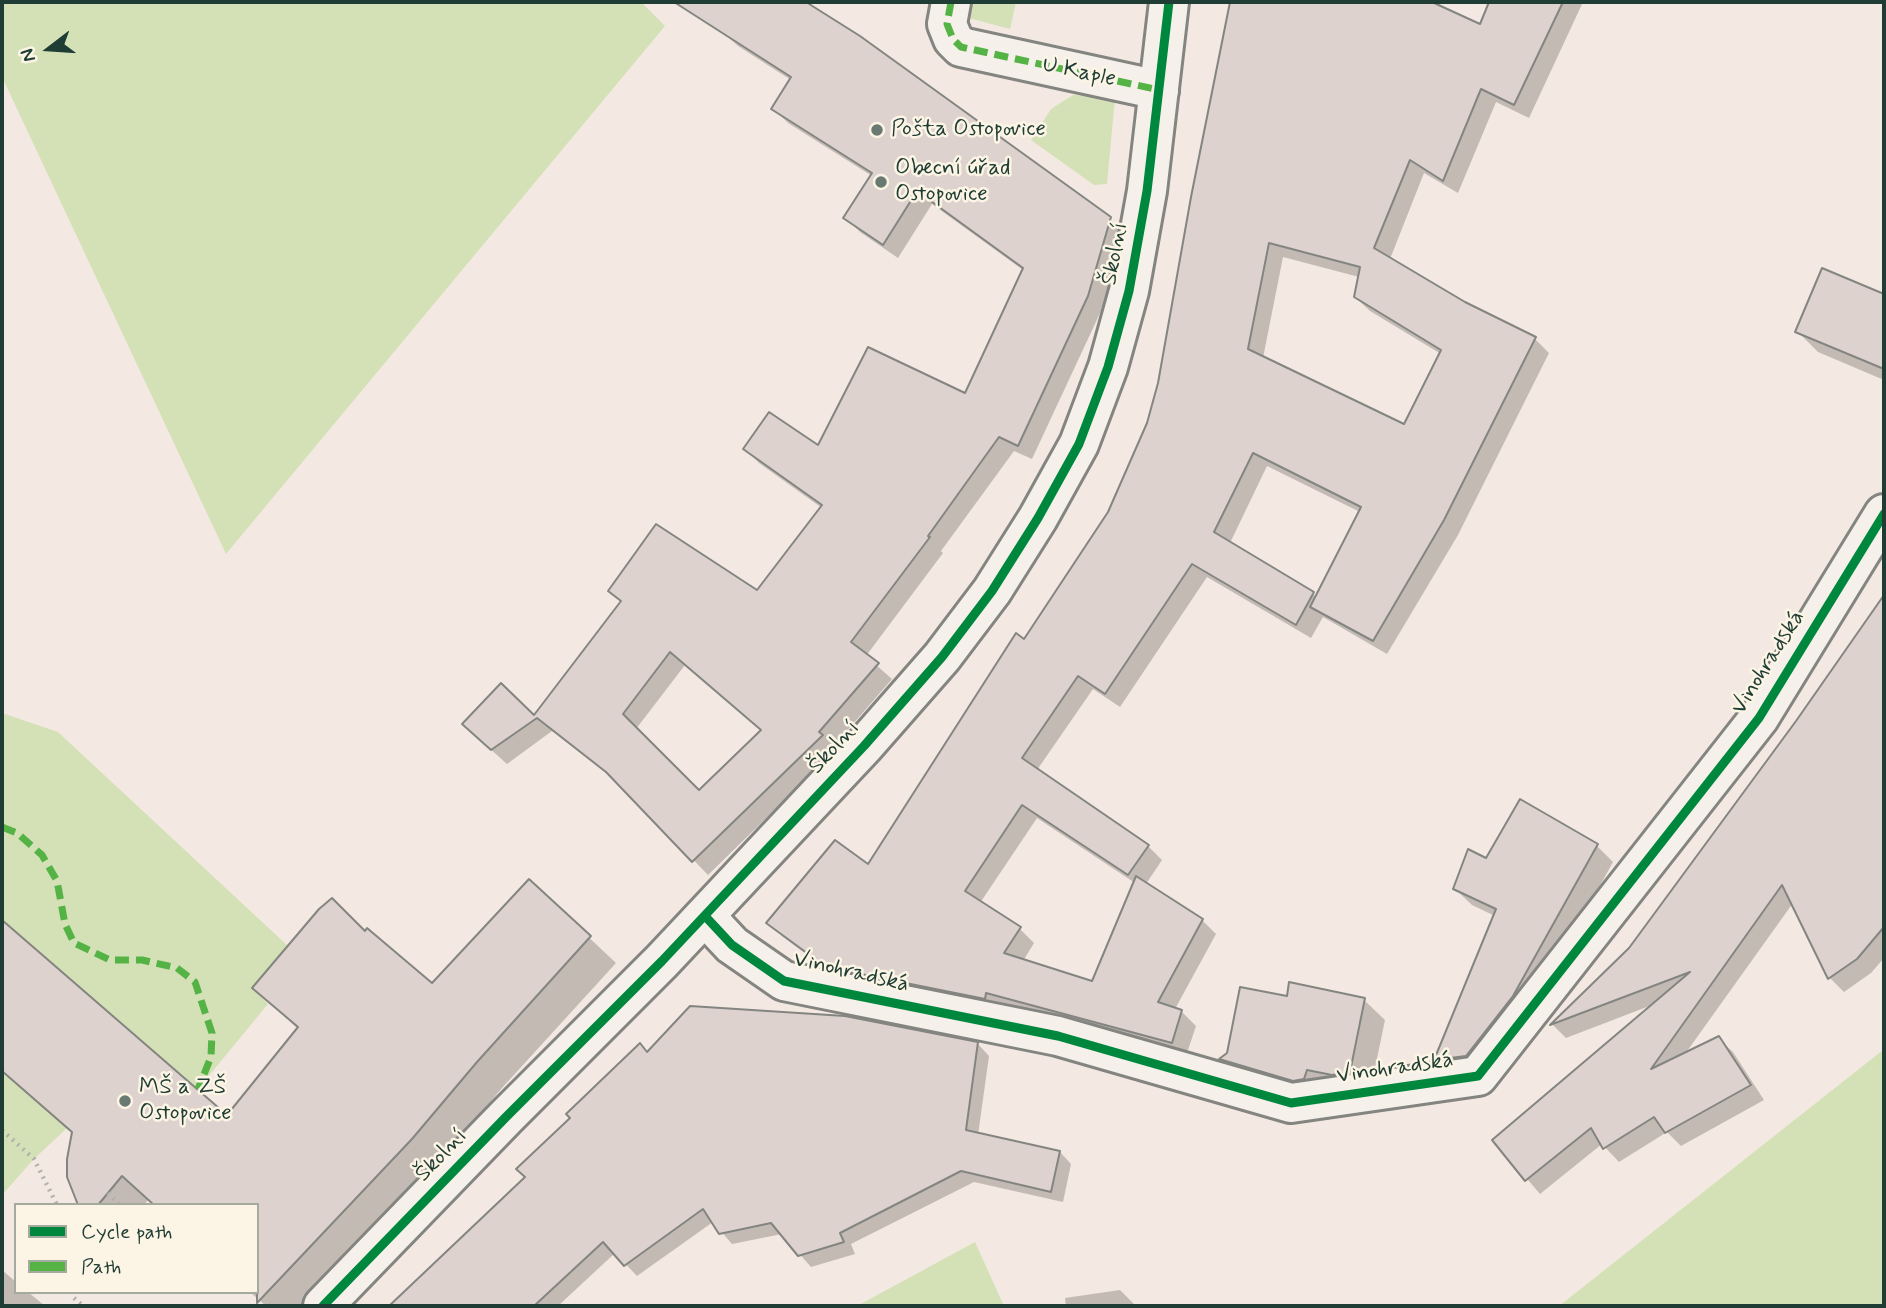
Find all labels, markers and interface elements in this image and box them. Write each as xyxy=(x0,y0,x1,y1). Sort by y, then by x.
north arrow xyxy=(14,14,84,84)
text: N xyxy=(15,46,42,65)
street label: U Kaple xyxy=(1040,52,1118,94)
place label: Pošta Ostopovice xyxy=(891,116,1046,144)
marker: Pošta Ostopovice xyxy=(869,122,885,138)
place label: Obecní úřad Ostopovice xyxy=(895,155,1010,209)
marker: Obecní úřad Ostopovice xyxy=(873,174,889,190)
street label: Školní xyxy=(1096,220,1136,288)
street label: Vinohradská xyxy=(1726,606,1812,720)
street label: Školní xyxy=(803,715,867,781)
street label: Vinohradská xyxy=(791,946,911,1000)
street label: Vinohradská xyxy=(1335,1047,1455,1091)
place label: MŠ a ZŠ Ostopovice xyxy=(139,1074,232,1128)
marker: MŠ a ZŠ Ostopovice xyxy=(117,1093,133,1109)
street label: Školní xyxy=(410,1124,474,1188)
legend xyxy=(14,1203,259,1294)
text: Cycle path xyxy=(81,1218,172,1246)
text: Path xyxy=(81,1253,121,1281)

